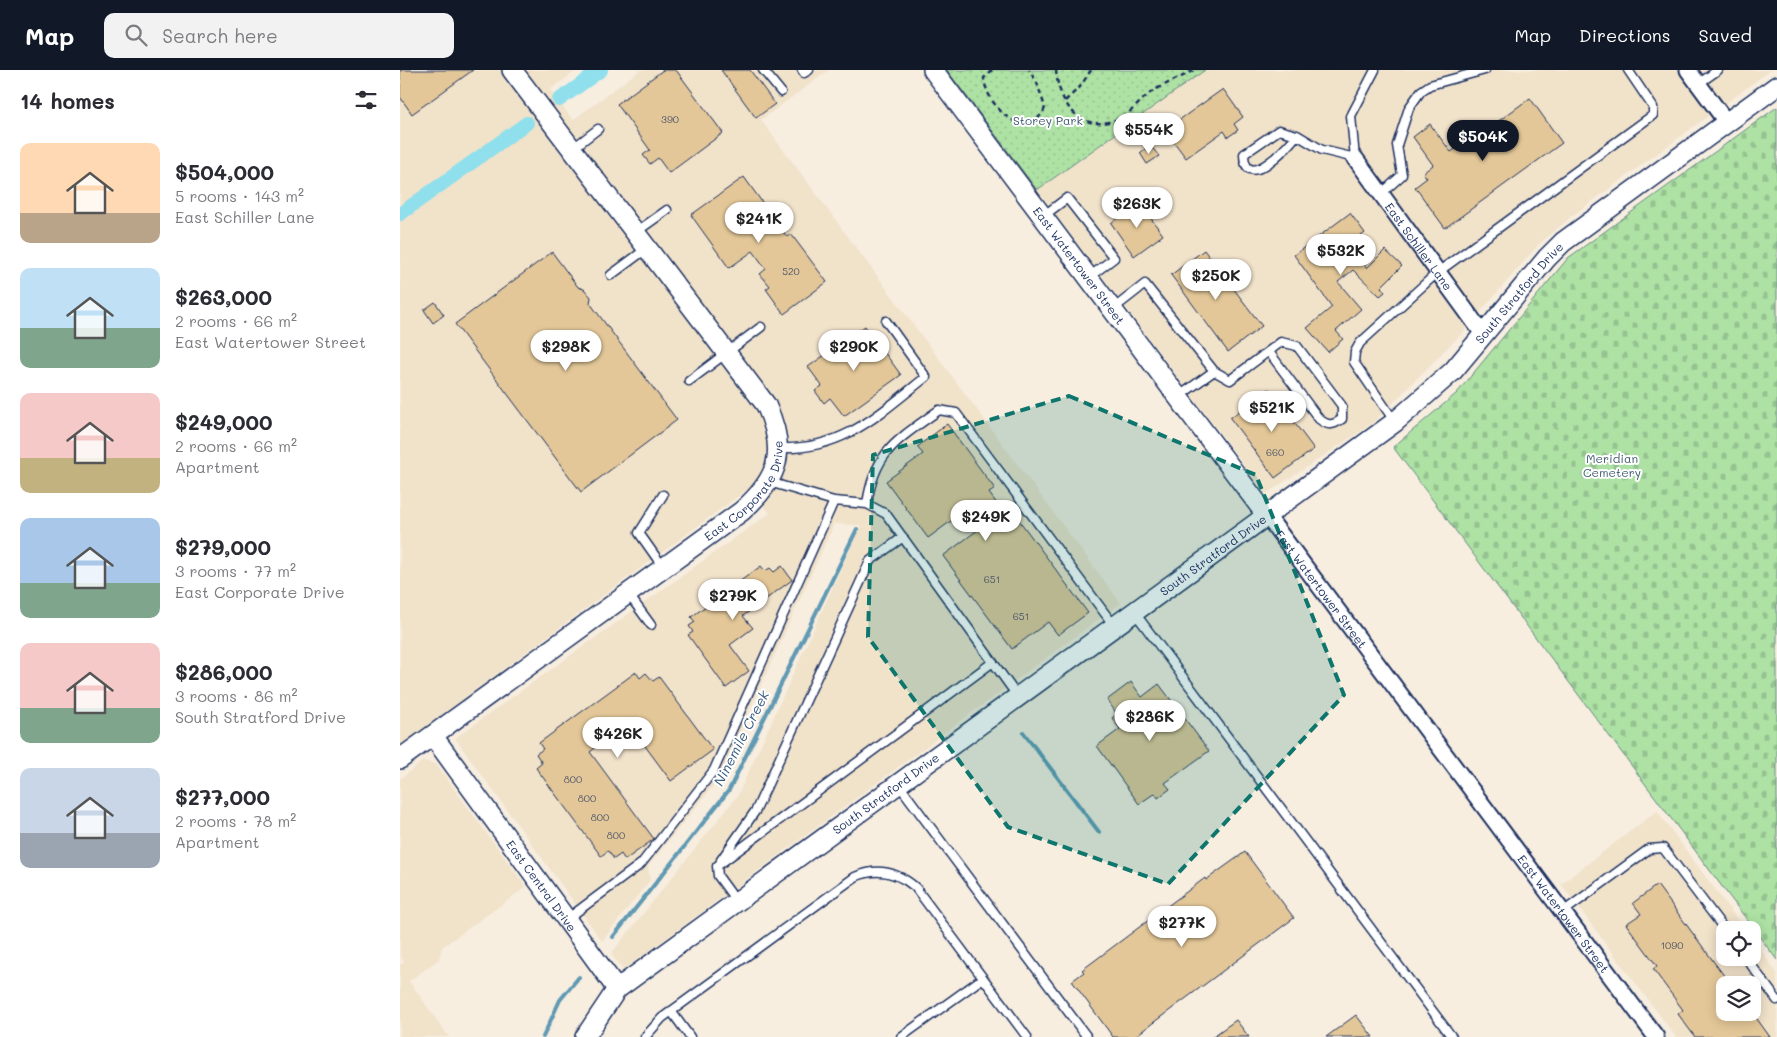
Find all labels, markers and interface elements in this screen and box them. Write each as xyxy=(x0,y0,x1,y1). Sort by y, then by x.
search box xyxy=(104,13,454,58)
text: Map xyxy=(25,20,74,51)
icon: search xyxy=(122,21,150,49)
text: Search here xyxy=(162,23,278,48)
text: Map xyxy=(1514,23,1551,47)
text: Directions xyxy=(1579,23,1671,47)
text: Saved xyxy=(1699,23,1752,47)
icon: filters xyxy=(352,86,380,114)
text: 14 homes xyxy=(20,87,115,114)
house number: 390 xyxy=(661,112,679,126)
park label: Storey Park xyxy=(1013,112,1083,128)
pin: $554K xyxy=(1114,112,1184,155)
text: $554K xyxy=(1124,118,1174,139)
pin: $504K xyxy=(1448,119,1518,162)
text: $504K xyxy=(1458,125,1508,146)
text: $504,000 xyxy=(175,158,274,185)
icon: home xyxy=(60,163,120,223)
text: 5 rooms · 143 m² xyxy=(175,185,304,206)
pin: $263K xyxy=(1102,186,1172,229)
text: $263K xyxy=(1113,192,1161,213)
street label: East Schiller Lane xyxy=(1382,199,1456,293)
pin: $241K xyxy=(724,202,794,244)
street label: East Watertower Street xyxy=(1030,203,1129,327)
text: East Schiller Lane xyxy=(175,206,315,227)
text: $241K xyxy=(736,207,782,228)
pin: $532K xyxy=(1306,234,1376,276)
text: $532K xyxy=(1317,239,1365,260)
street label: South Stratford Drive xyxy=(1471,239,1566,347)
pin: $250K xyxy=(1181,258,1251,301)
house number: 520 xyxy=(782,264,800,278)
text: $250K xyxy=(1192,264,1241,285)
text: $263,000 xyxy=(175,283,272,310)
icon: home xyxy=(60,288,120,348)
text: 2 rooms · 66 m² xyxy=(175,310,297,331)
pin: $298K xyxy=(531,330,601,372)
pin: $290K xyxy=(819,330,889,372)
text: East Watertower Street xyxy=(175,331,366,352)
text: $298K xyxy=(542,335,590,356)
text: $290K xyxy=(829,335,879,356)
pin: $521K xyxy=(1237,390,1307,433)
text: $521K xyxy=(1249,396,1295,417)
text: $249,000 xyxy=(175,408,273,435)
icon: home xyxy=(60,413,120,473)
text: 2 rooms · 66 m² xyxy=(175,435,297,456)
street label: East Corporate Drive xyxy=(701,440,786,544)
house number: 660 xyxy=(1266,445,1284,459)
park label: Meridian Cemetery xyxy=(1583,450,1641,480)
text: Apartment xyxy=(175,456,260,477)
pin: $249K xyxy=(951,500,1021,542)
text: $249K xyxy=(961,505,1011,526)
street label: South Stratford Drive xyxy=(1156,511,1269,599)
street label: East Watertower Street xyxy=(1272,527,1371,651)
text: $279,000 xyxy=(175,533,271,560)
icon: home xyxy=(60,538,120,598)
text: 3 rooms · 77 m² xyxy=(175,560,296,581)
house number: 651 xyxy=(984,572,1000,586)
pin: $279K xyxy=(698,578,768,621)
text: East Corporate Drive xyxy=(175,581,345,602)
text: $279K xyxy=(709,584,757,605)
house number: 651 xyxy=(1013,609,1029,623)
text: $286,000 xyxy=(175,658,272,685)
icon: home xyxy=(60,663,120,723)
text: 3 rooms · 86 m² xyxy=(175,685,298,706)
water label: Ninemile Creek xyxy=(709,686,774,789)
pin: $286K xyxy=(1115,700,1185,742)
text: $286K xyxy=(1126,705,1174,726)
text: South Stratford Drive xyxy=(175,706,346,727)
pin: $426K xyxy=(583,716,653,759)
text: $426K xyxy=(593,722,643,743)
street label: South Stratford Drive xyxy=(829,749,942,838)
house number: 800 xyxy=(564,772,582,786)
text: $277,000 xyxy=(175,783,270,810)
icon: home xyxy=(60,788,120,848)
house number: 800 xyxy=(578,791,596,805)
text: 2 rooms · 78 m² xyxy=(175,810,296,831)
house number: 800 xyxy=(591,810,609,824)
house number: 800 xyxy=(607,828,625,842)
text: Apartment xyxy=(175,831,260,852)
street label: East Central Drive xyxy=(503,837,580,935)
street label: East Watertower Street xyxy=(1514,851,1613,976)
pin: $277K xyxy=(1147,906,1217,948)
text: $277K xyxy=(1158,911,1206,932)
map controls xyxy=(1716,921,1761,1021)
button: locate xyxy=(1716,921,1761,966)
house number: 1090 xyxy=(1661,938,1683,952)
button: layers xyxy=(1716,976,1761,1021)

